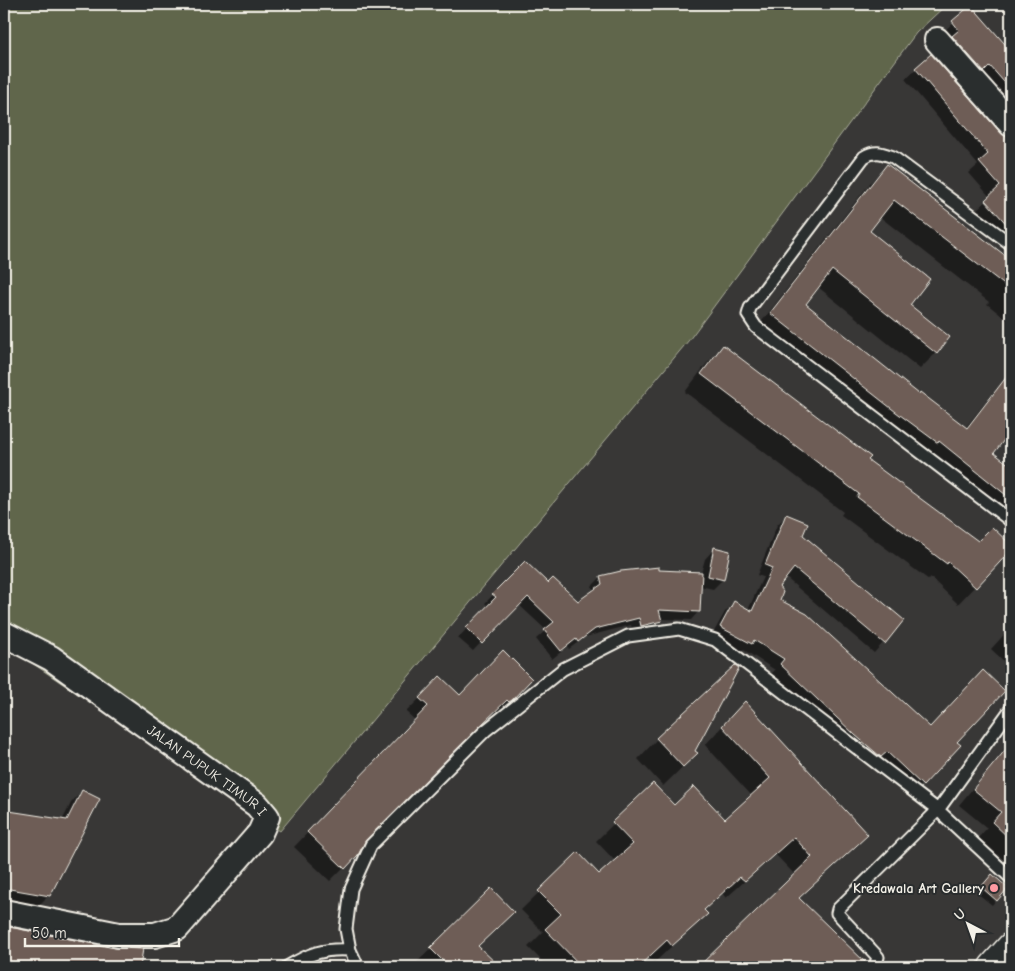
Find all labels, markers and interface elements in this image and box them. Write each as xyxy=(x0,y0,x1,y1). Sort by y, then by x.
street label: JALAN PUPUK TIMUR I xyxy=(144,721,270,819)
place label: Kredawala Art Gallery xyxy=(853,880,985,897)
marker: Kredawala Art Gallery xyxy=(988,882,1000,894)
north arrow xyxy=(942,898,992,948)
text: U xyxy=(951,905,969,924)
scale bar xyxy=(25,916,179,948)
text: 50 m xyxy=(32,924,67,942)

